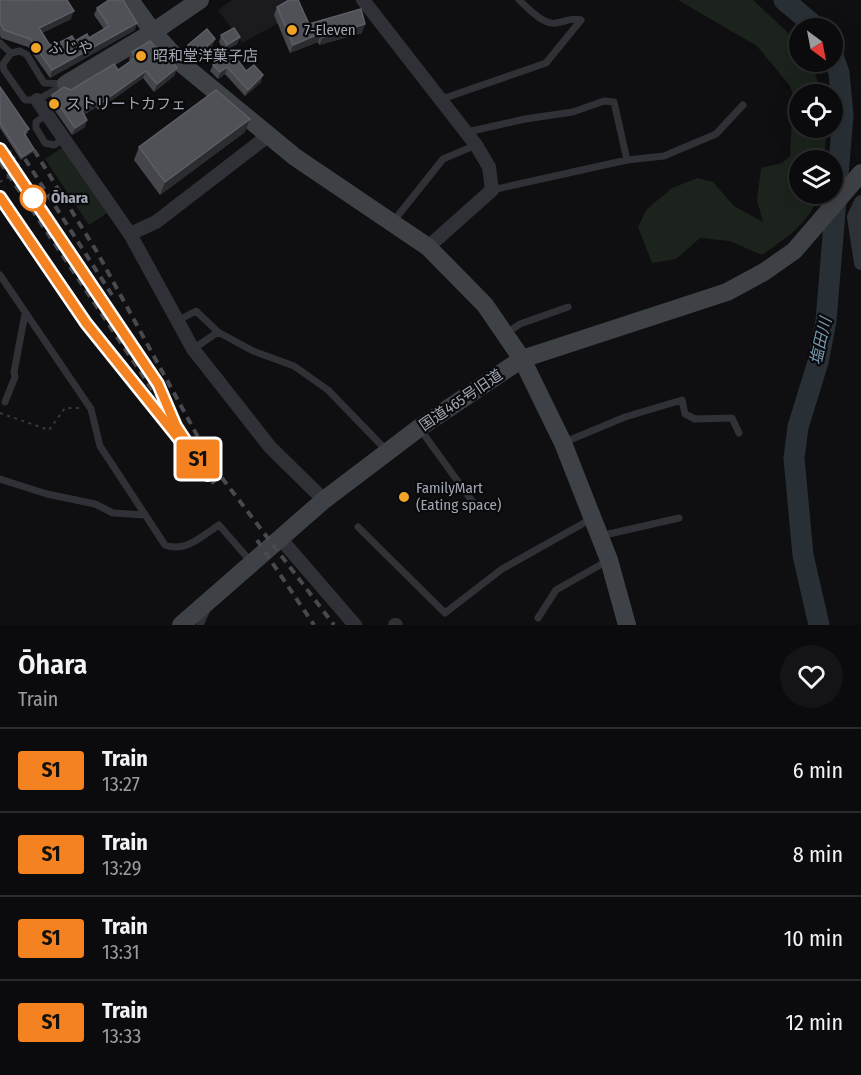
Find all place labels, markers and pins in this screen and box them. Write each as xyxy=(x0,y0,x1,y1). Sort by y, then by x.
place label: 7-Eleven xyxy=(304,21,356,39)
marker: 7-Eleven xyxy=(285,23,299,37)
place label: ふじや xyxy=(48,39,93,57)
marker: ふじや xyxy=(29,41,43,55)
place label: 昭和堂洋菓子店 xyxy=(153,47,258,65)
marker: 昭和堂洋菓子店 xyxy=(134,49,148,63)
place label: ストリートカフェ xyxy=(66,95,186,113)
marker: ストリートカフェ xyxy=(47,97,61,111)
marker: Ōhara xyxy=(20,185,46,211)
place label: Ōhara xyxy=(51,189,89,207)
place label: FamilyMart (Eating space) xyxy=(416,479,501,514)
marker: FamilyMart (Eating space) xyxy=(397,490,411,504)

